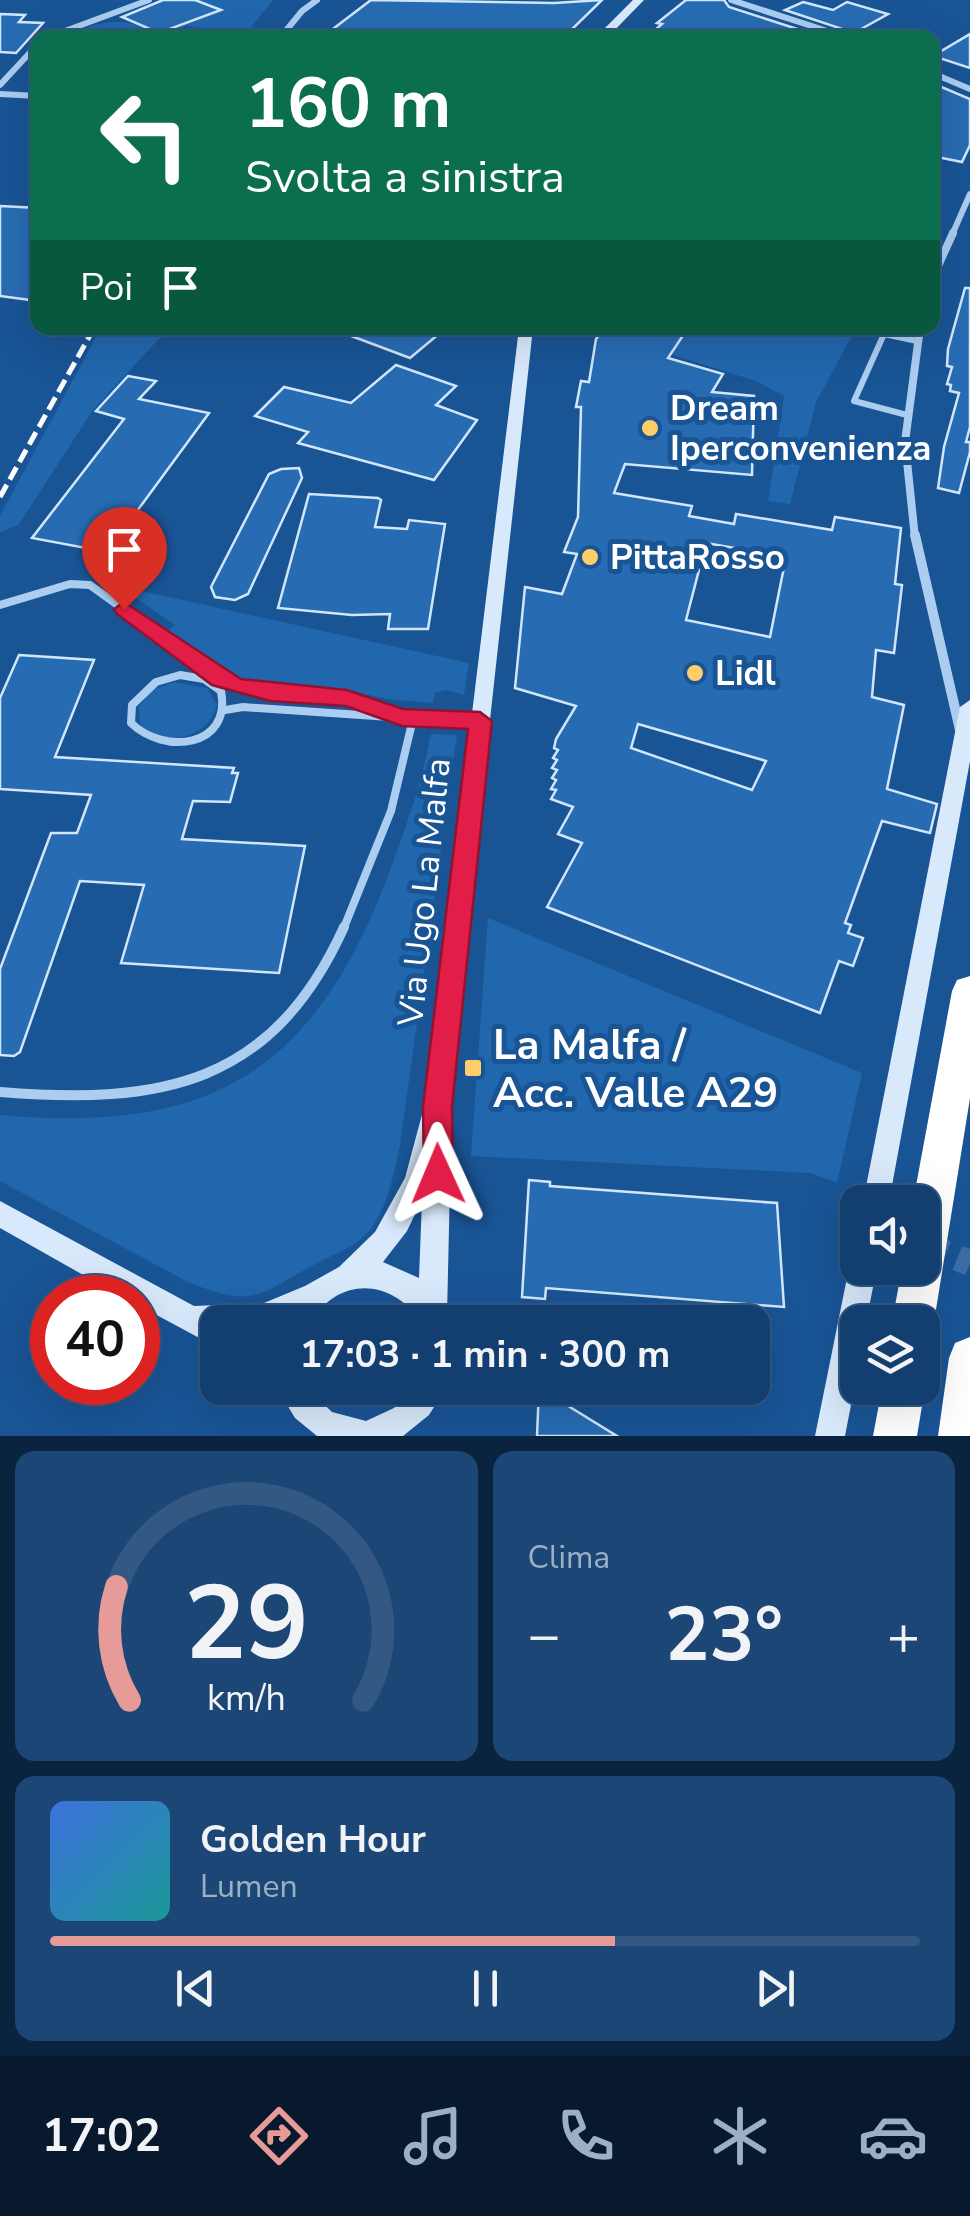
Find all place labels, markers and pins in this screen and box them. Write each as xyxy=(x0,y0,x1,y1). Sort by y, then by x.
place label: Dream Iperconvenienza xyxy=(670,385,931,472)
marker: Dream Iperconvenienza xyxy=(639,417,661,439)
pin xyxy=(82,507,167,610)
place label: PittaRosso xyxy=(610,534,785,581)
marker: PittaRosso xyxy=(579,546,601,568)
place label: Lidl xyxy=(715,650,776,697)
marker: Lidl xyxy=(684,662,706,684)
place label: La Malfa / Acc. Valle A29 xyxy=(493,1017,778,1122)
marker: La Malfa / Acc. Valle A29 xyxy=(462,1057,484,1079)

